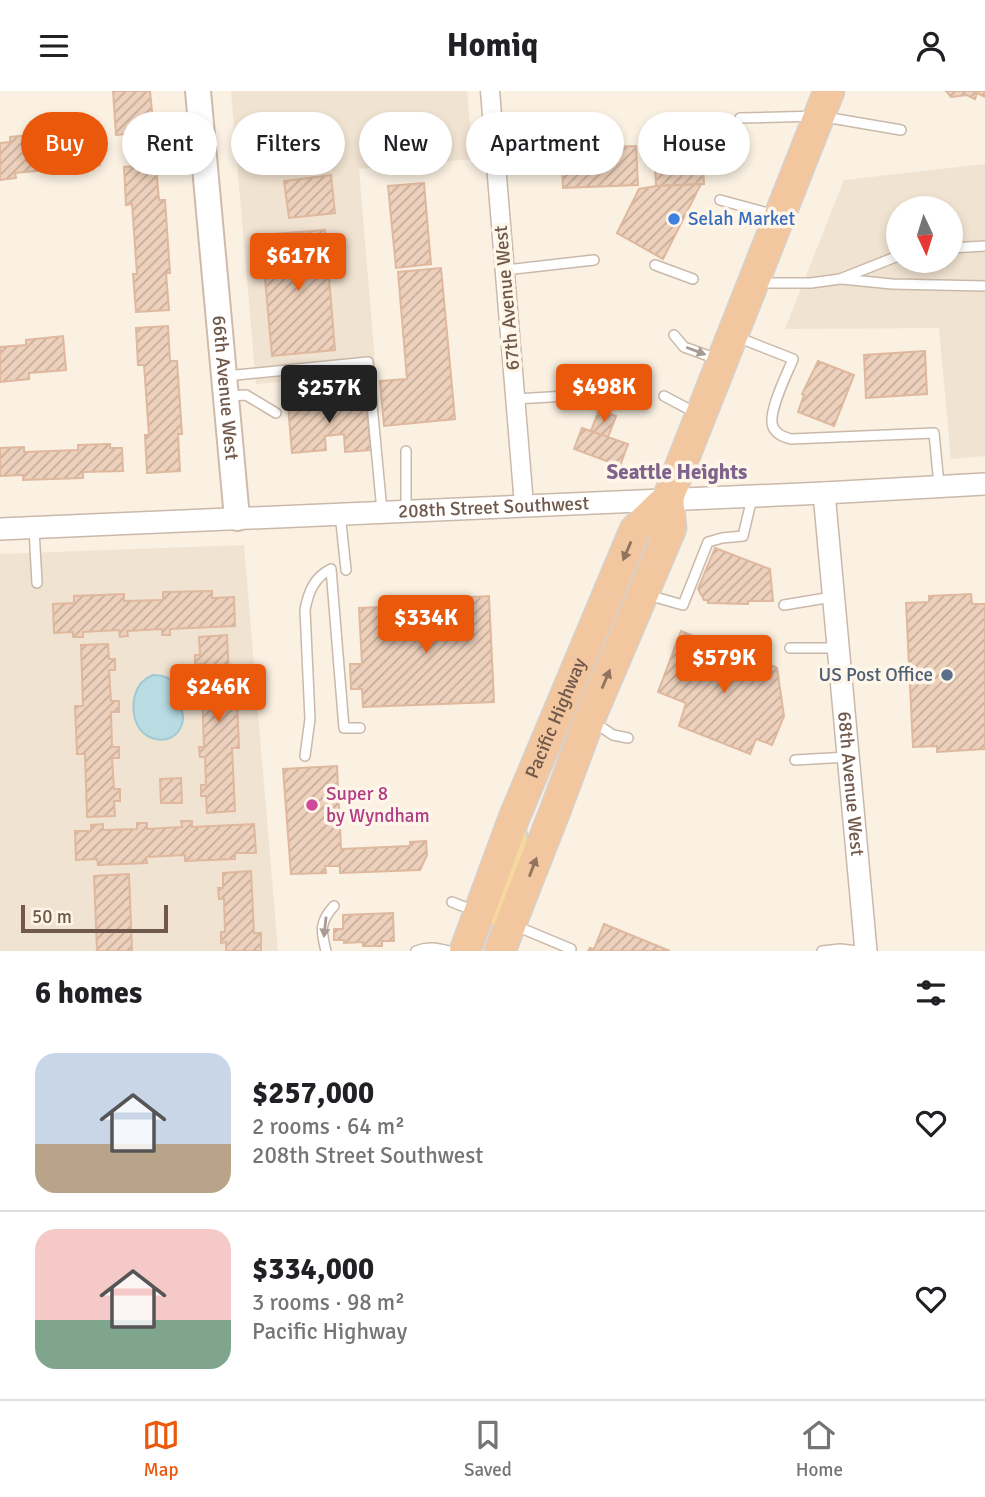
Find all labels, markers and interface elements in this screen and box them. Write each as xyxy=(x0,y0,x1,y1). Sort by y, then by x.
text: Homiq xyxy=(447,26,538,65)
icon: menu xyxy=(35,27,73,65)
icon: person xyxy=(912,27,950,65)
chip: Buy xyxy=(21,112,108,175)
chip: Rent xyxy=(122,112,217,175)
chip: Filters xyxy=(231,112,345,175)
chip: New xyxy=(359,112,452,175)
chip: Apartment xyxy=(466,112,624,175)
chip: House xyxy=(638,112,750,175)
north arrow xyxy=(886,196,962,273)
map controls xyxy=(886,196,963,273)
place label: Selah Market xyxy=(688,207,795,231)
marker: Selah Market xyxy=(666,211,682,227)
street label: 67th Avenue West xyxy=(489,224,525,371)
pin: $617K xyxy=(249,233,347,293)
text: $617K xyxy=(266,241,330,270)
street label: 66th Avenue West xyxy=(207,314,244,462)
one-way arrow xyxy=(686,346,707,357)
pin: $257K xyxy=(280,365,378,425)
pin: $498K xyxy=(555,365,653,424)
text: $498K xyxy=(572,372,636,401)
text: $257K xyxy=(297,373,361,402)
district label: Seattle Heights xyxy=(607,459,747,485)
street label: 208th Street Southwest xyxy=(397,491,590,524)
one-way arrow xyxy=(621,541,632,562)
pin: $334K xyxy=(377,595,475,655)
text: $334K xyxy=(394,603,458,632)
pin: $579K xyxy=(675,635,773,695)
text: $579K xyxy=(692,643,756,672)
street label: Pacific Highway xyxy=(520,654,592,782)
place label: US Post Office xyxy=(818,663,933,687)
pin: $246K xyxy=(169,665,267,724)
marker: US Post Office xyxy=(939,667,955,683)
one-way arrow xyxy=(601,668,612,689)
text: $246K xyxy=(186,672,250,701)
street label: 68th Avenue West xyxy=(832,710,869,858)
place label: Super 8 by Wyndham xyxy=(326,782,430,828)
marker: Super 8 by Wyndham xyxy=(304,797,320,813)
one-way arrow xyxy=(528,857,539,878)
scale bar xyxy=(21,902,168,934)
text: 50 m xyxy=(32,905,72,929)
one-way arrow xyxy=(319,916,330,938)
icon: filters xyxy=(912,974,950,1012)
text: 6 homes xyxy=(35,975,142,1012)
text: $257,000 xyxy=(252,1075,374,1112)
icon: home xyxy=(91,1081,175,1165)
icon: heart xyxy=(912,1104,950,1142)
text: 2 rooms · 64 m² xyxy=(252,1112,405,1141)
text: 208th Street Southwest xyxy=(252,1141,483,1170)
text: $334,000 xyxy=(252,1251,374,1288)
icon: home xyxy=(91,1257,175,1341)
icon: heart xyxy=(912,1280,950,1318)
text: 3 rooms · 98 m² xyxy=(252,1288,405,1317)
text: Pacific Highway xyxy=(252,1317,407,1346)
tab: Map xyxy=(142,1416,180,1482)
tab: Saved xyxy=(464,1416,512,1482)
tab: Home xyxy=(796,1416,843,1482)

